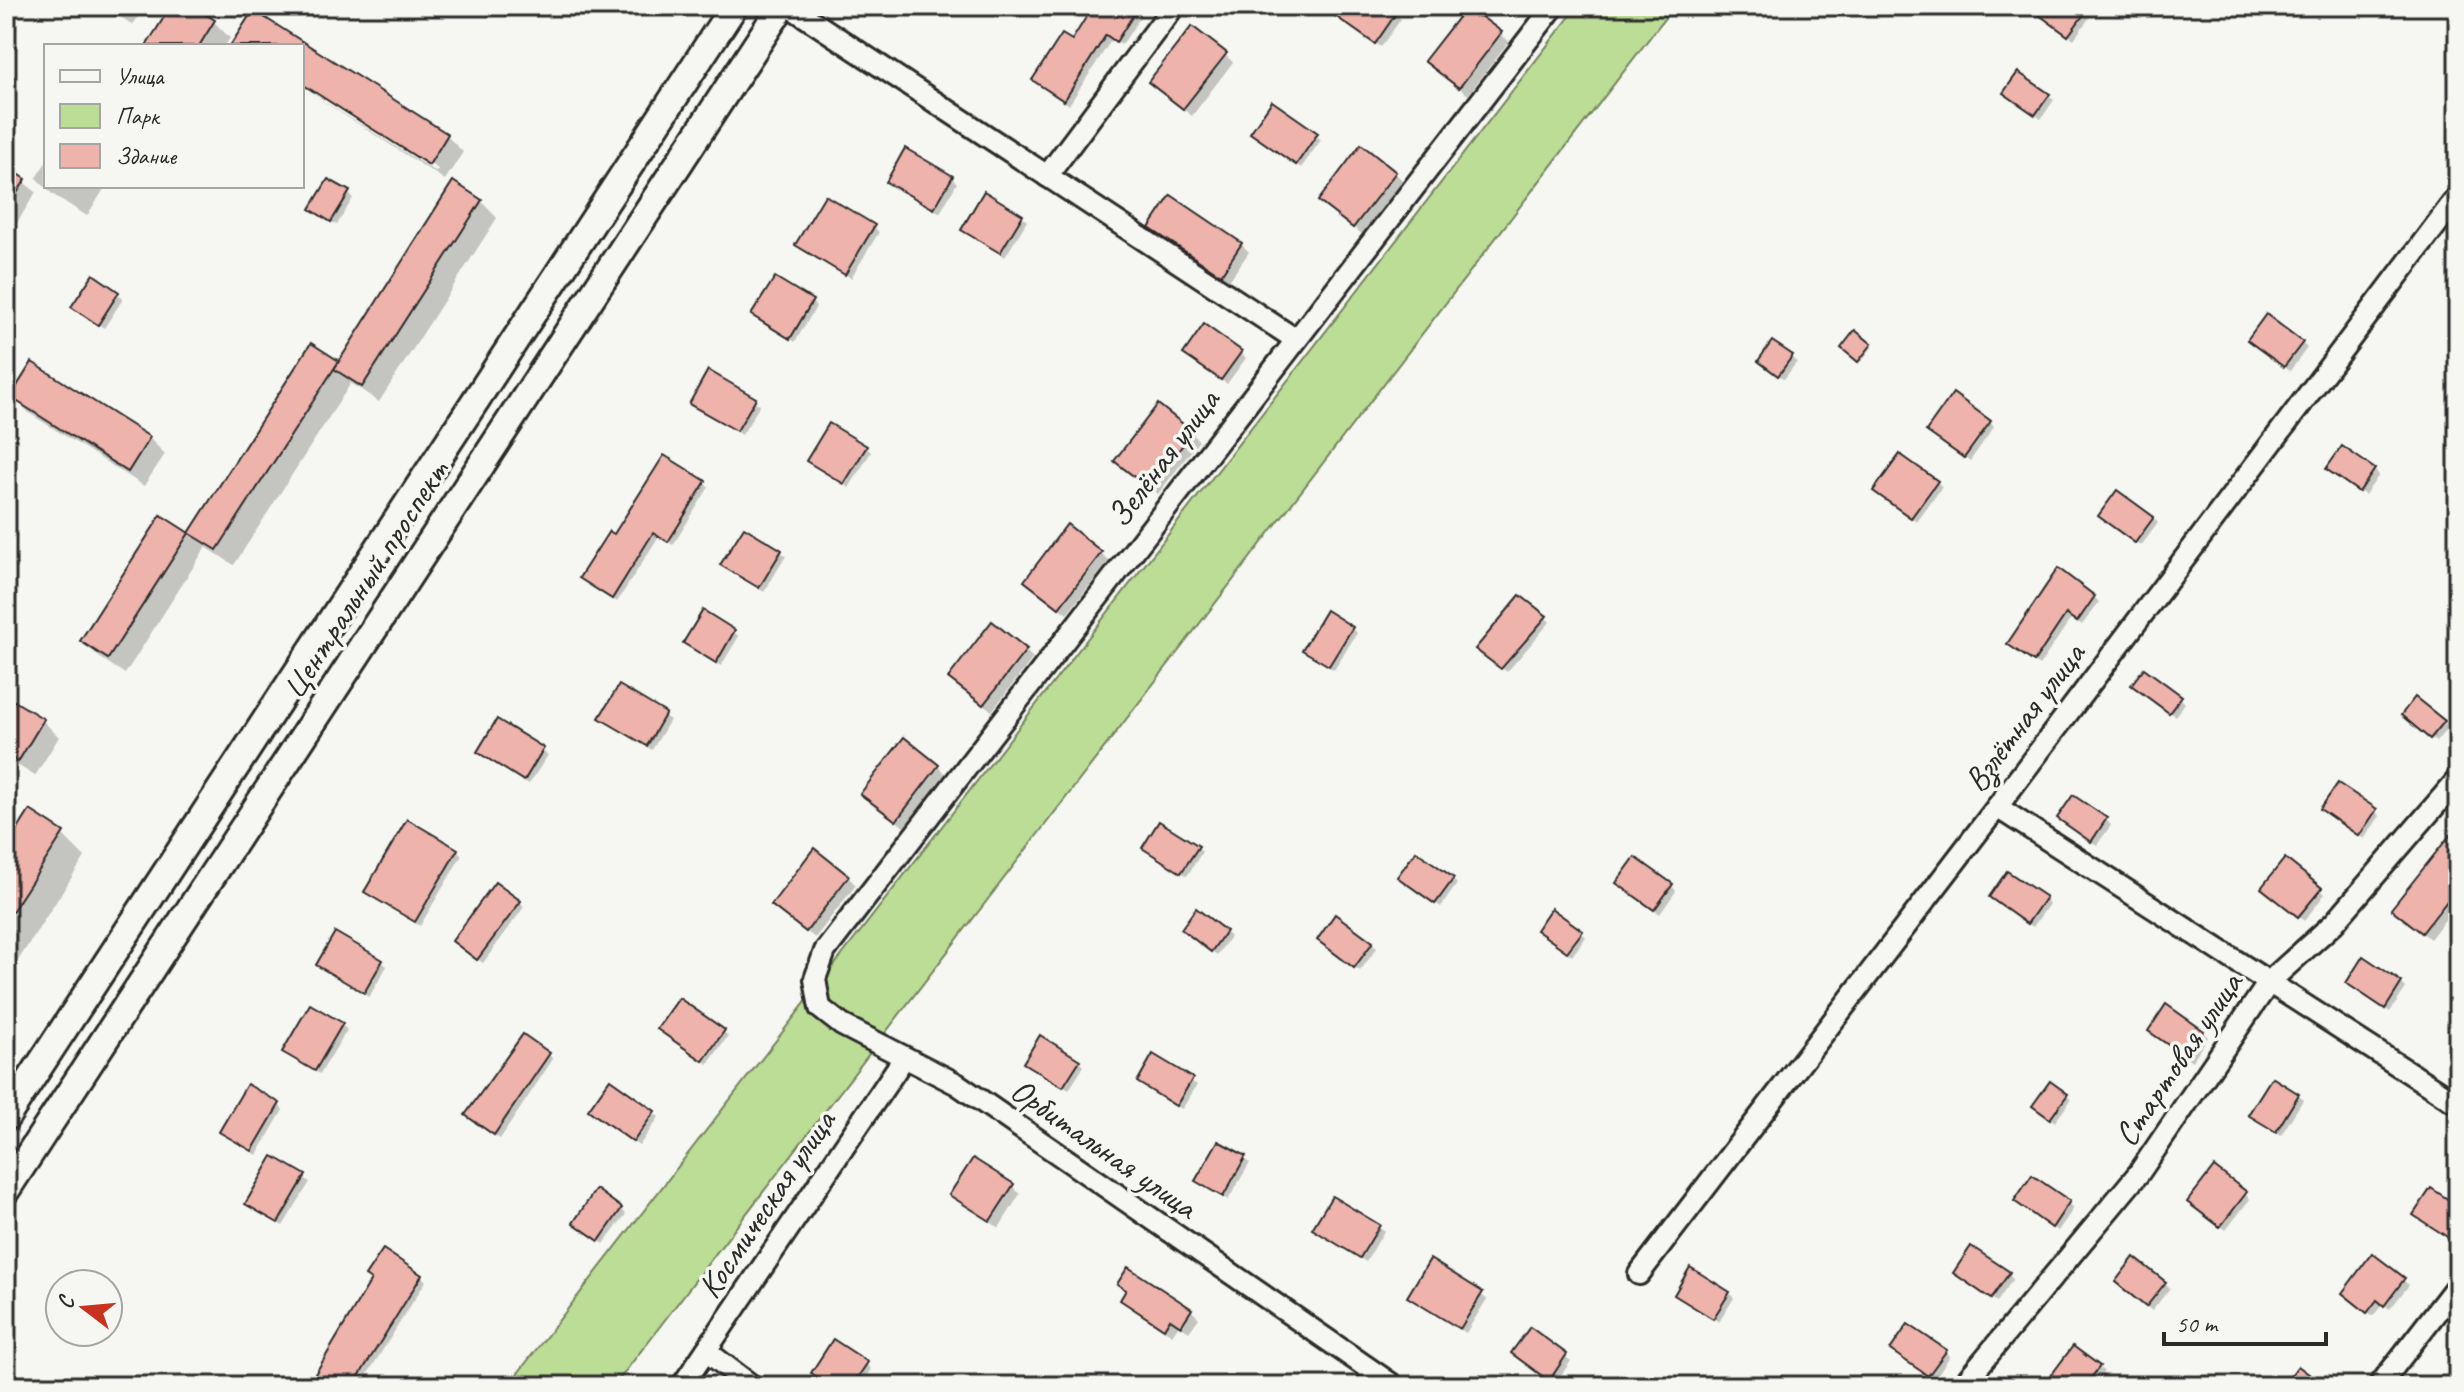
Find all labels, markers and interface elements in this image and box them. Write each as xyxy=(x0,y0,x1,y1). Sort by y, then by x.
legend xyxy=(44,44,304,188)
text: Улица xyxy=(116,61,165,91)
text: Парк xyxy=(116,101,161,131)
text: Здание xyxy=(116,141,178,171)
street label: Зелёная улица xyxy=(1097,379,1230,535)
street label: Центральный проспект xyxy=(272,450,459,707)
street label: Взлётная улица xyxy=(1954,632,2095,800)
street label: Стартовая улица xyxy=(2104,962,2253,1154)
street label: Орбитальная улица xyxy=(1002,1068,1207,1229)
street label: Космическая улица xyxy=(687,1100,846,1306)
north arrow xyxy=(44,1268,124,1348)
text: С xyxy=(51,1291,82,1312)
scale bar xyxy=(2164,1296,2326,1346)
text: 50 m xyxy=(2176,1309,2219,1339)

